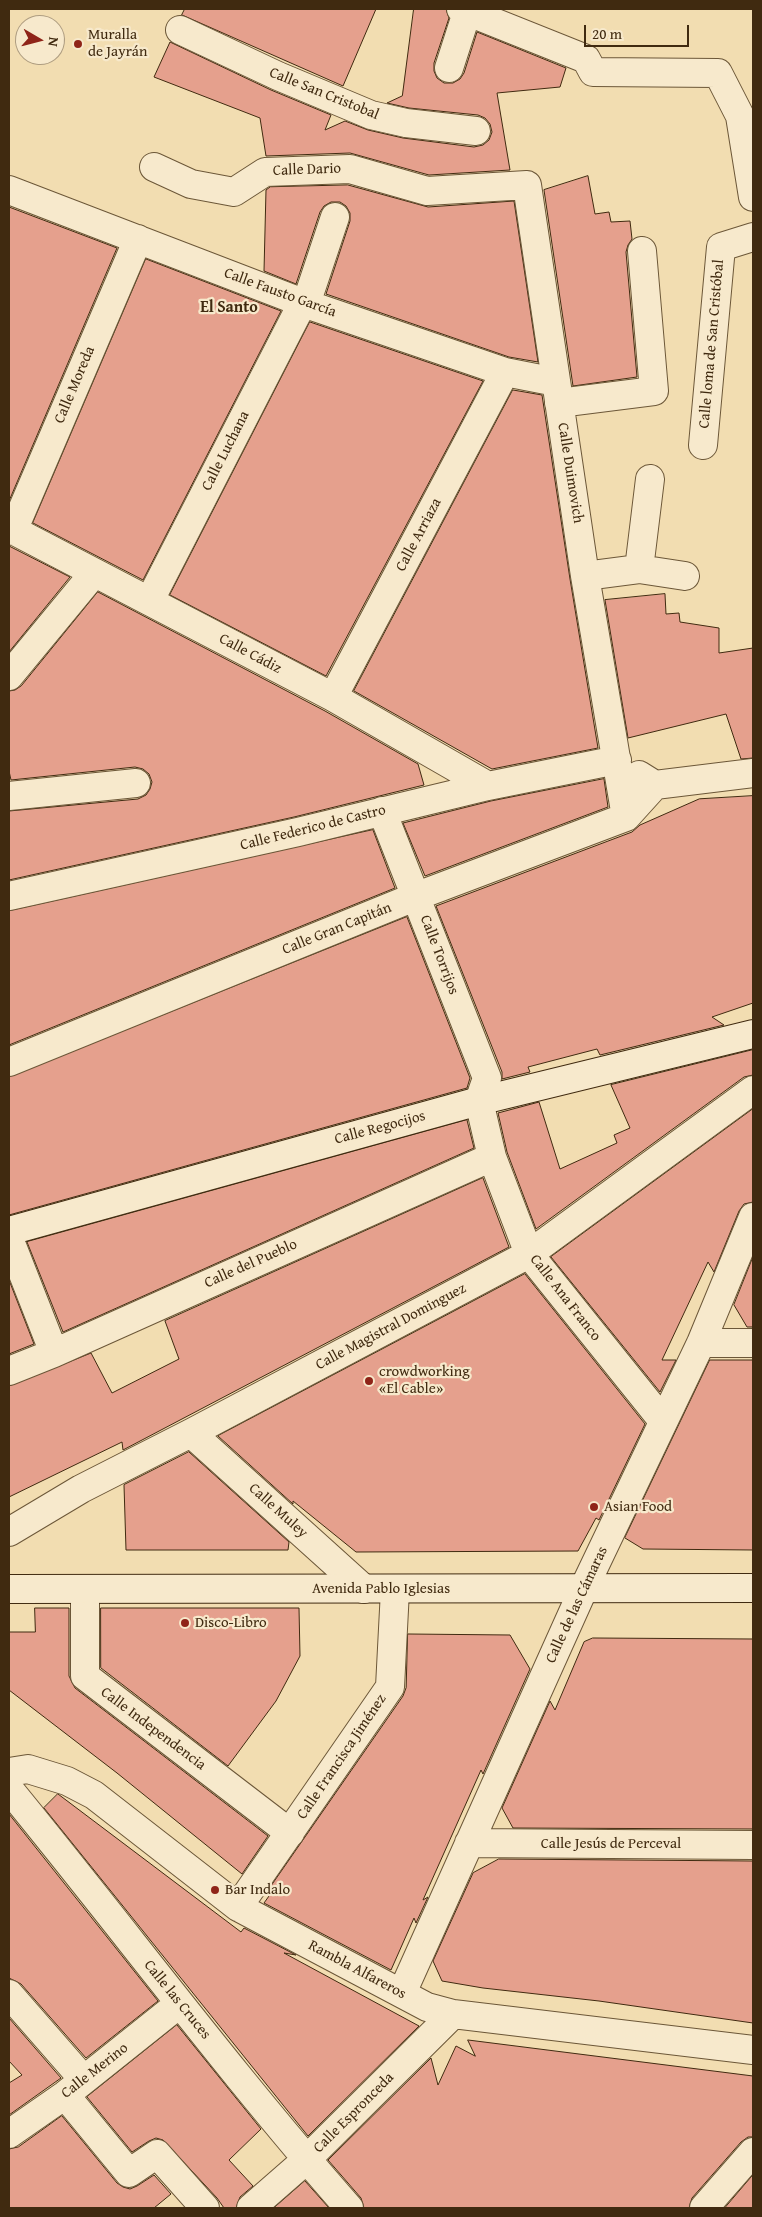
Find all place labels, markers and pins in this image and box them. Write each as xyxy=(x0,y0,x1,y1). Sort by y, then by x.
place label: Muralla de Jayrán xyxy=(88,26,147,61)
marker: Muralla de Jayrán xyxy=(72,38,84,50)
place label: crowdworking «El Cable» xyxy=(379,1363,470,1398)
marker: crowdworking «El Cable» xyxy=(363,1375,375,1387)
place label: Asian Food xyxy=(604,1498,672,1516)
marker: Asian Food xyxy=(588,1501,600,1513)
place label: Disco-Libro xyxy=(195,1614,267,1632)
marker: Disco-Libro xyxy=(179,1617,191,1629)
place label: Bar Indalo xyxy=(225,1881,290,1899)
marker: Bar Indalo xyxy=(209,1884,221,1896)

